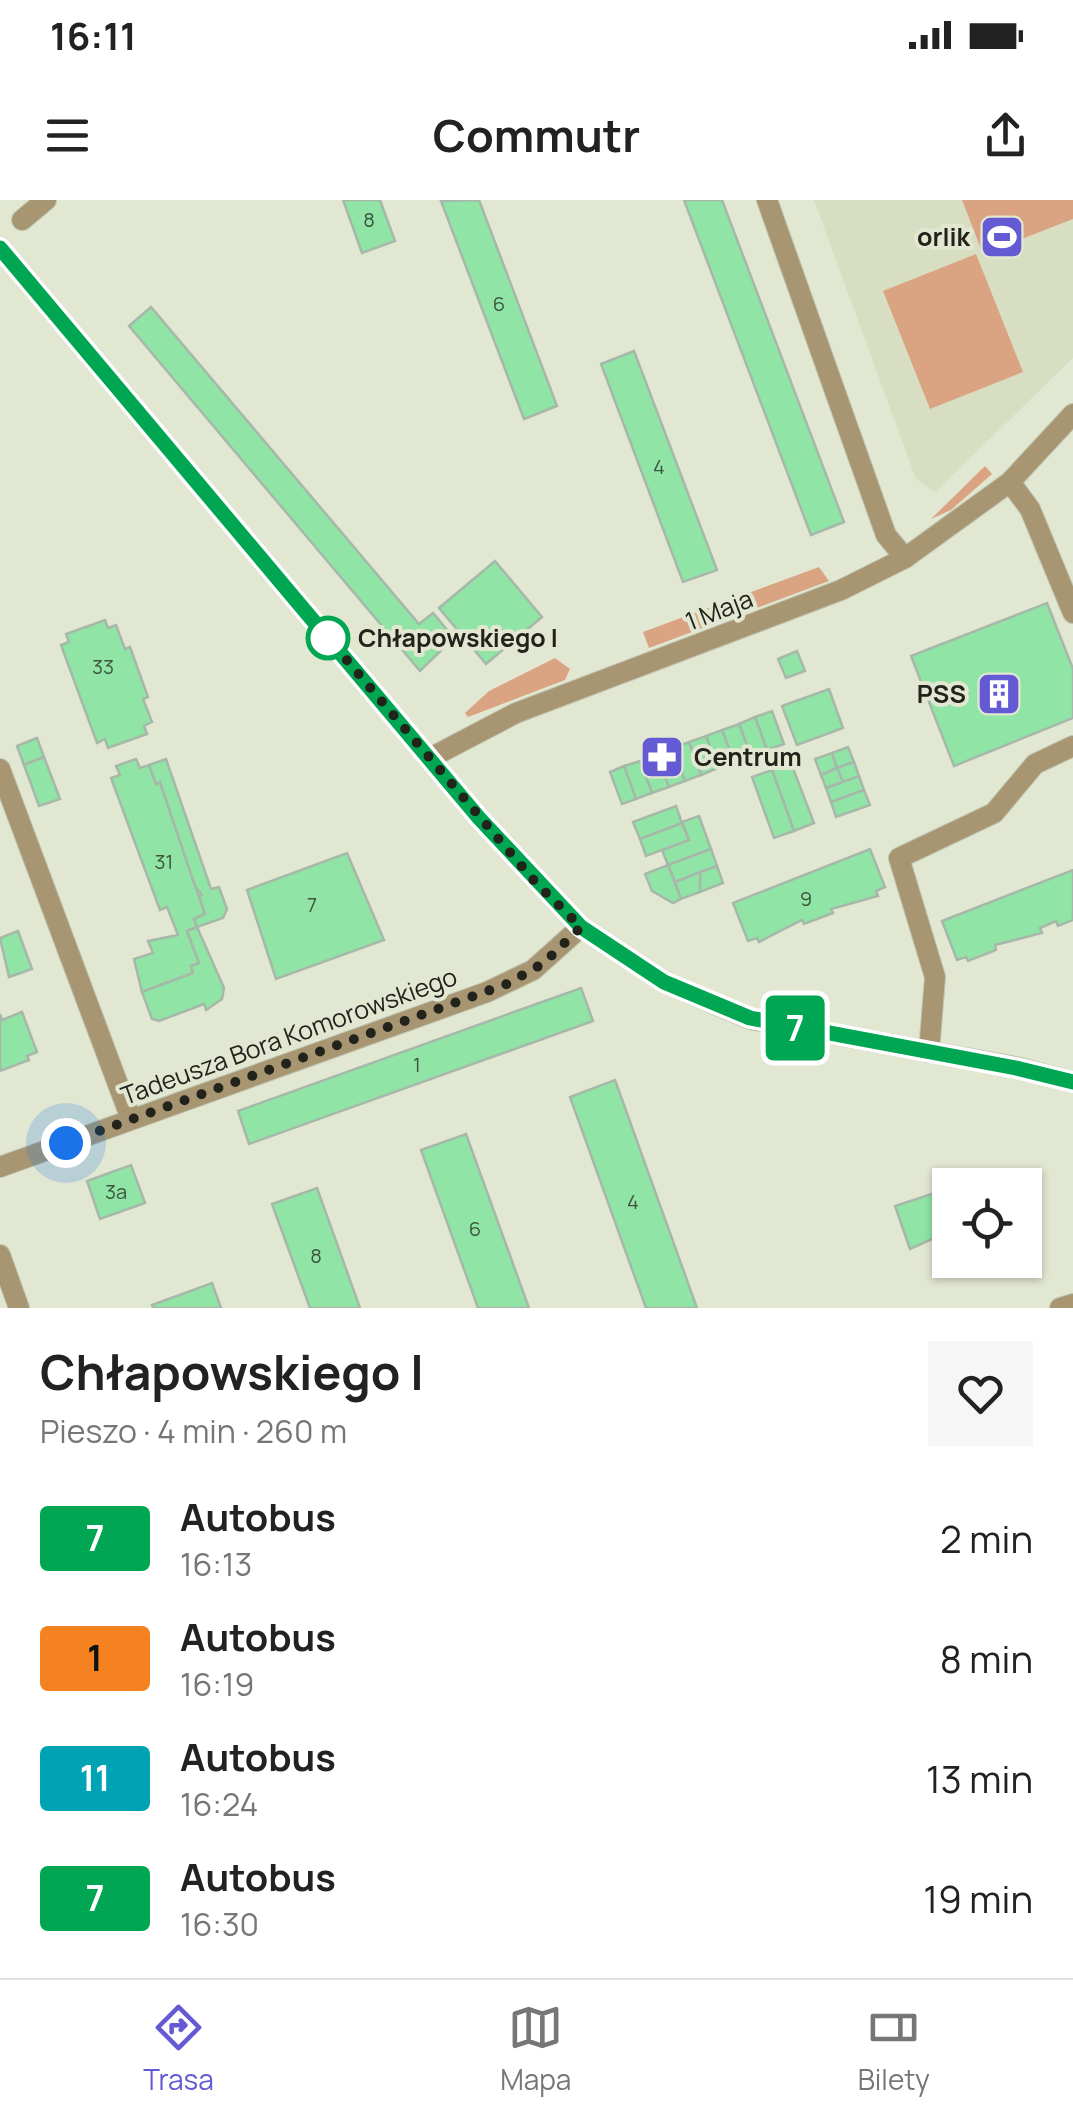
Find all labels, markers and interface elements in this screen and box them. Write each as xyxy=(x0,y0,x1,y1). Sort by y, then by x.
text: 16:11 xyxy=(50,9,137,61)
text: Commutr xyxy=(433,104,640,166)
icon: menu xyxy=(40,108,95,163)
icon: share xyxy=(978,108,1033,163)
house number: 8 xyxy=(363,206,375,233)
sports icon: orlik xyxy=(979,214,1025,260)
place label: orlik xyxy=(917,219,971,254)
house number: 6 xyxy=(493,290,505,317)
house number: 4 xyxy=(653,453,665,480)
street label: 1 Maja xyxy=(680,581,758,638)
marker: Chłapowskiego I xyxy=(307,617,349,659)
place label: Chłapowskiego I xyxy=(358,620,558,655)
house number: 33 xyxy=(92,653,114,680)
building icon: PSS xyxy=(976,671,1022,717)
place label: PSS xyxy=(917,676,966,711)
pharmacy icon: Centrum xyxy=(639,734,685,780)
place label: Centrum xyxy=(694,739,802,774)
house number: 31 xyxy=(155,848,173,875)
house number: 9 xyxy=(800,885,812,912)
house number: 7 xyxy=(307,891,317,918)
street label: Tadeusza Bora Komorowskiego xyxy=(116,958,462,1113)
line badge: 7 xyxy=(762,996,828,1060)
text: 7 xyxy=(786,1004,804,1052)
house number: 1 xyxy=(413,1051,421,1078)
your location xyxy=(41,1118,91,1168)
map controls xyxy=(932,1168,1042,1278)
button: locate xyxy=(932,1168,1042,1278)
house number: 3a xyxy=(105,1178,127,1205)
house number: 4 xyxy=(627,1188,639,1215)
house number: 6 xyxy=(469,1215,481,1242)
house number: 8 xyxy=(310,1242,322,1269)
text: Chłapowskiego I xyxy=(40,1339,424,1404)
button: heart xyxy=(928,1341,1033,1446)
text: Pieszo · 4 min · 260 m xyxy=(40,1409,347,1453)
text: Autobus xyxy=(180,1490,336,1542)
text: 2 min xyxy=(940,1512,1033,1564)
text: 7 xyxy=(86,1514,104,1562)
text: 16:13 xyxy=(180,1542,252,1586)
text: Autobus xyxy=(180,1610,336,1662)
text: 8 min xyxy=(940,1632,1033,1684)
text: 1 xyxy=(87,1634,103,1682)
text: 16:19 xyxy=(180,1662,254,1706)
text: Autobus xyxy=(180,1730,336,1782)
text: 13 min xyxy=(926,1752,1033,1804)
text: 11 xyxy=(80,1754,110,1802)
text: 16:24 xyxy=(180,1782,258,1826)
text: Autobus xyxy=(180,1850,336,1902)
text: 19 min xyxy=(923,1872,1033,1924)
text: 7 xyxy=(86,1874,104,1922)
text: 16:30 xyxy=(180,1902,259,1946)
tab: Trasa xyxy=(143,2000,214,2098)
tab: Mapa xyxy=(500,2000,571,2098)
tab: Bilety xyxy=(858,2000,930,2098)

